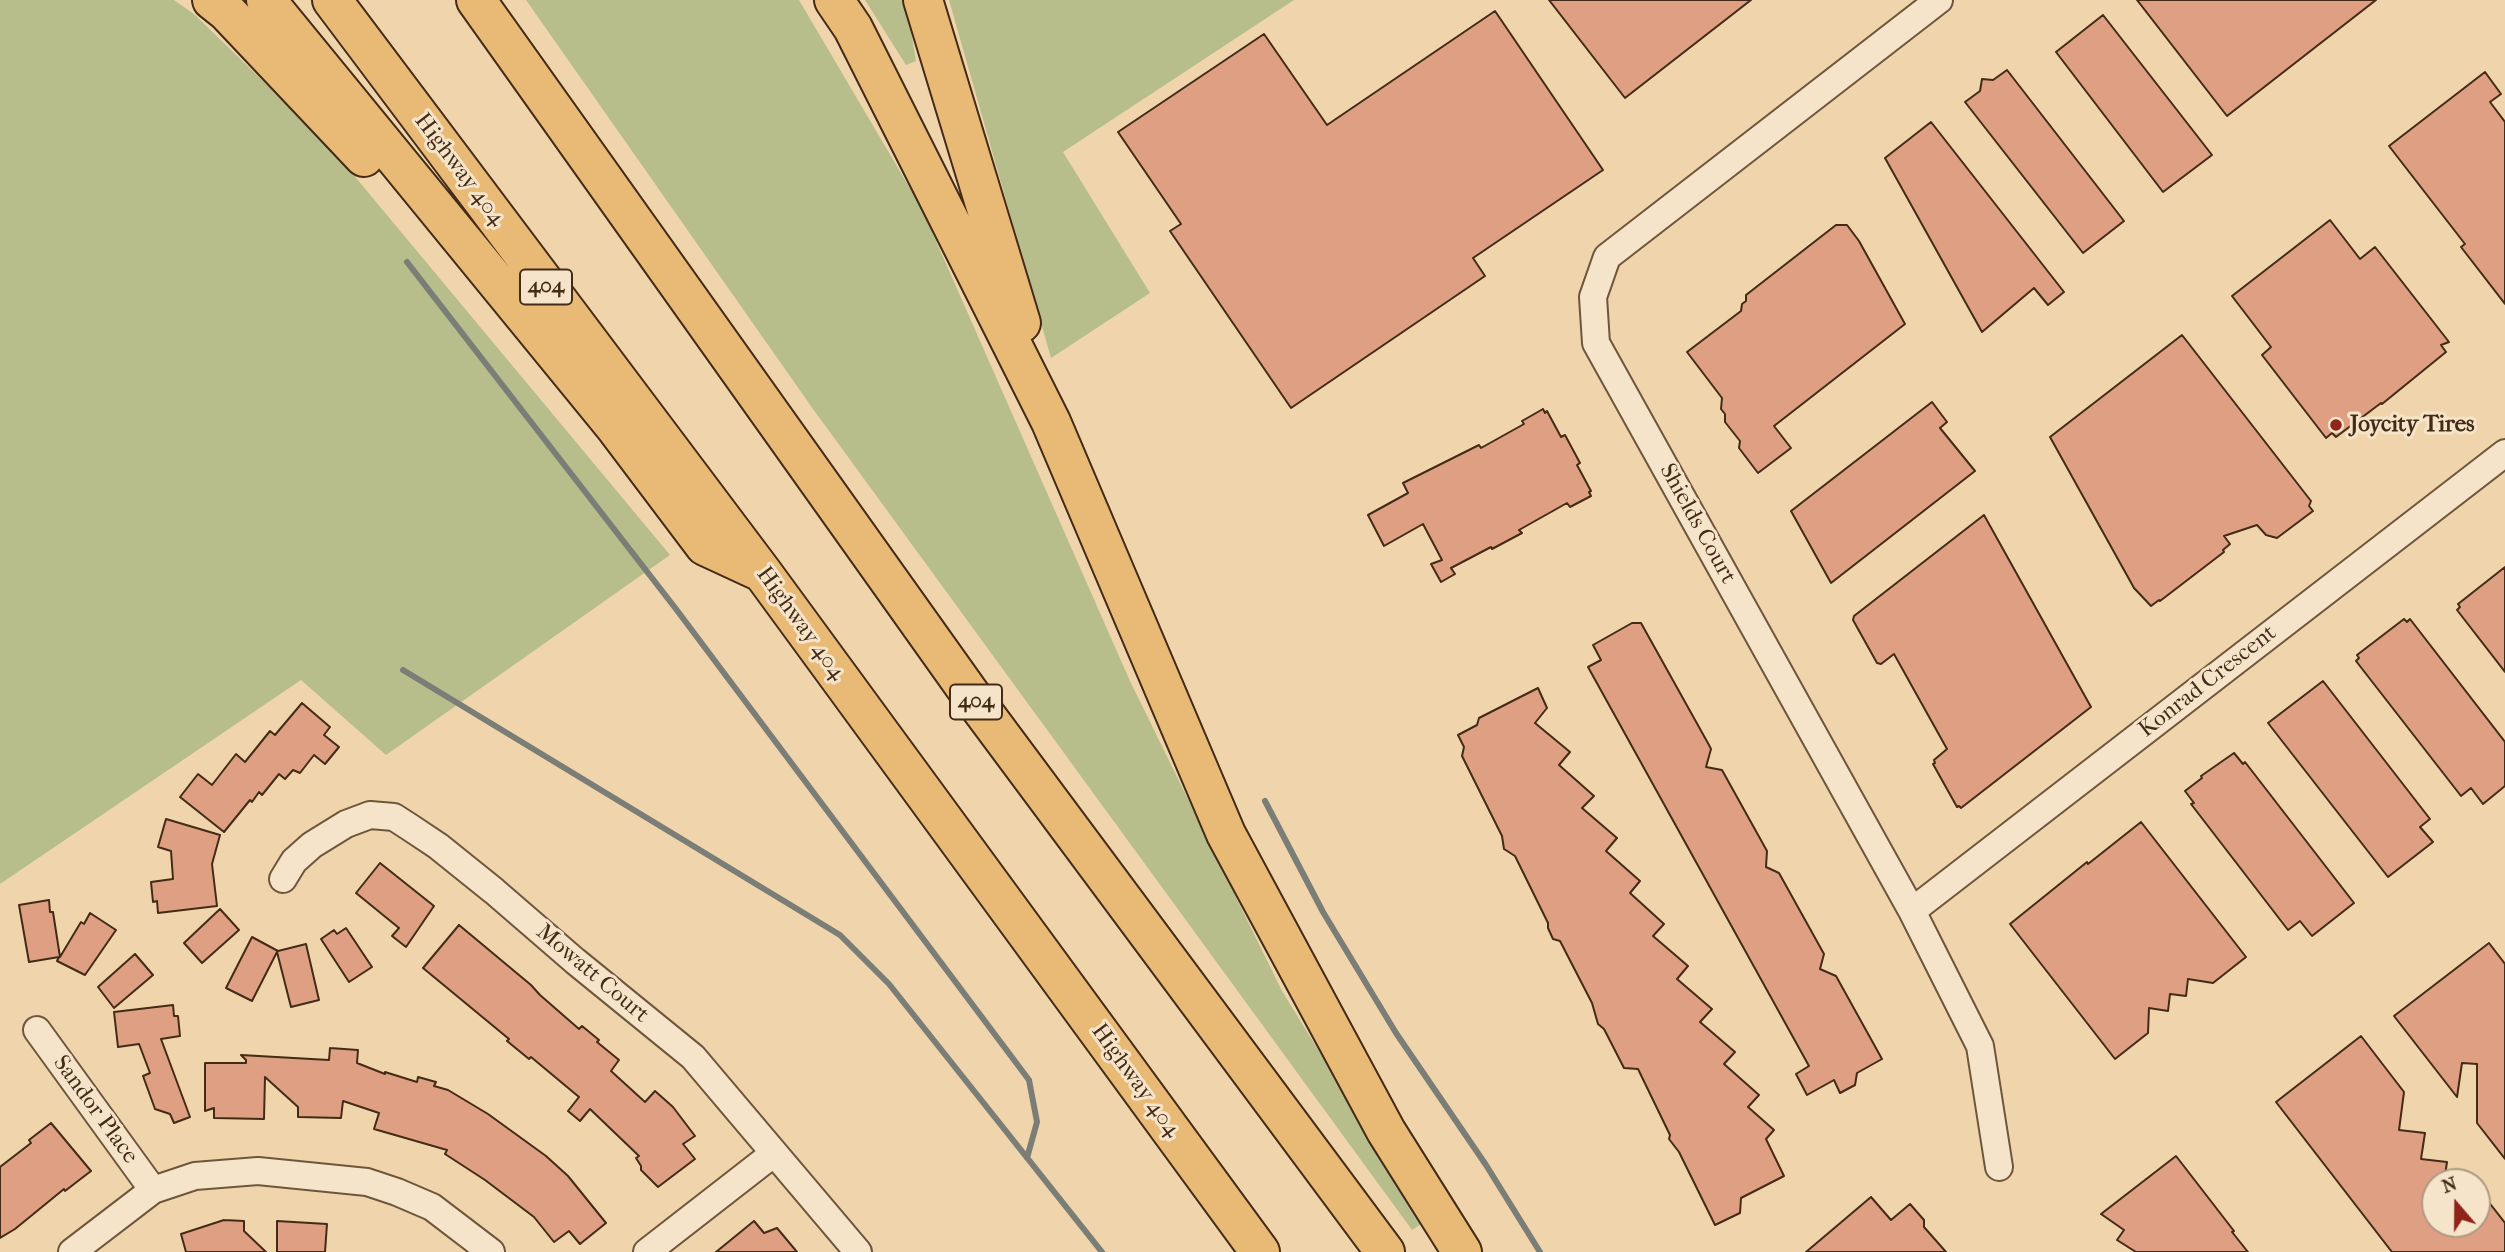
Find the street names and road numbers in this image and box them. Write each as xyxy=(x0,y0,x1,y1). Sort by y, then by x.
street label: Highway 404 xyxy=(408,108,510,232)
road number: 404 xyxy=(520,270,572,304)
street label: Shields Court xyxy=(1653,459,1741,589)
street label: Highway 404 xyxy=(750,562,850,686)
street label: Konrad Crescent xyxy=(2134,620,2282,744)
road number: 404 xyxy=(950,684,1002,720)
street label: Mowatt Court xyxy=(530,919,654,1029)
street label: Highway 404 xyxy=(1085,1019,1185,1143)
street label: Sandor Place xyxy=(47,1051,143,1169)

